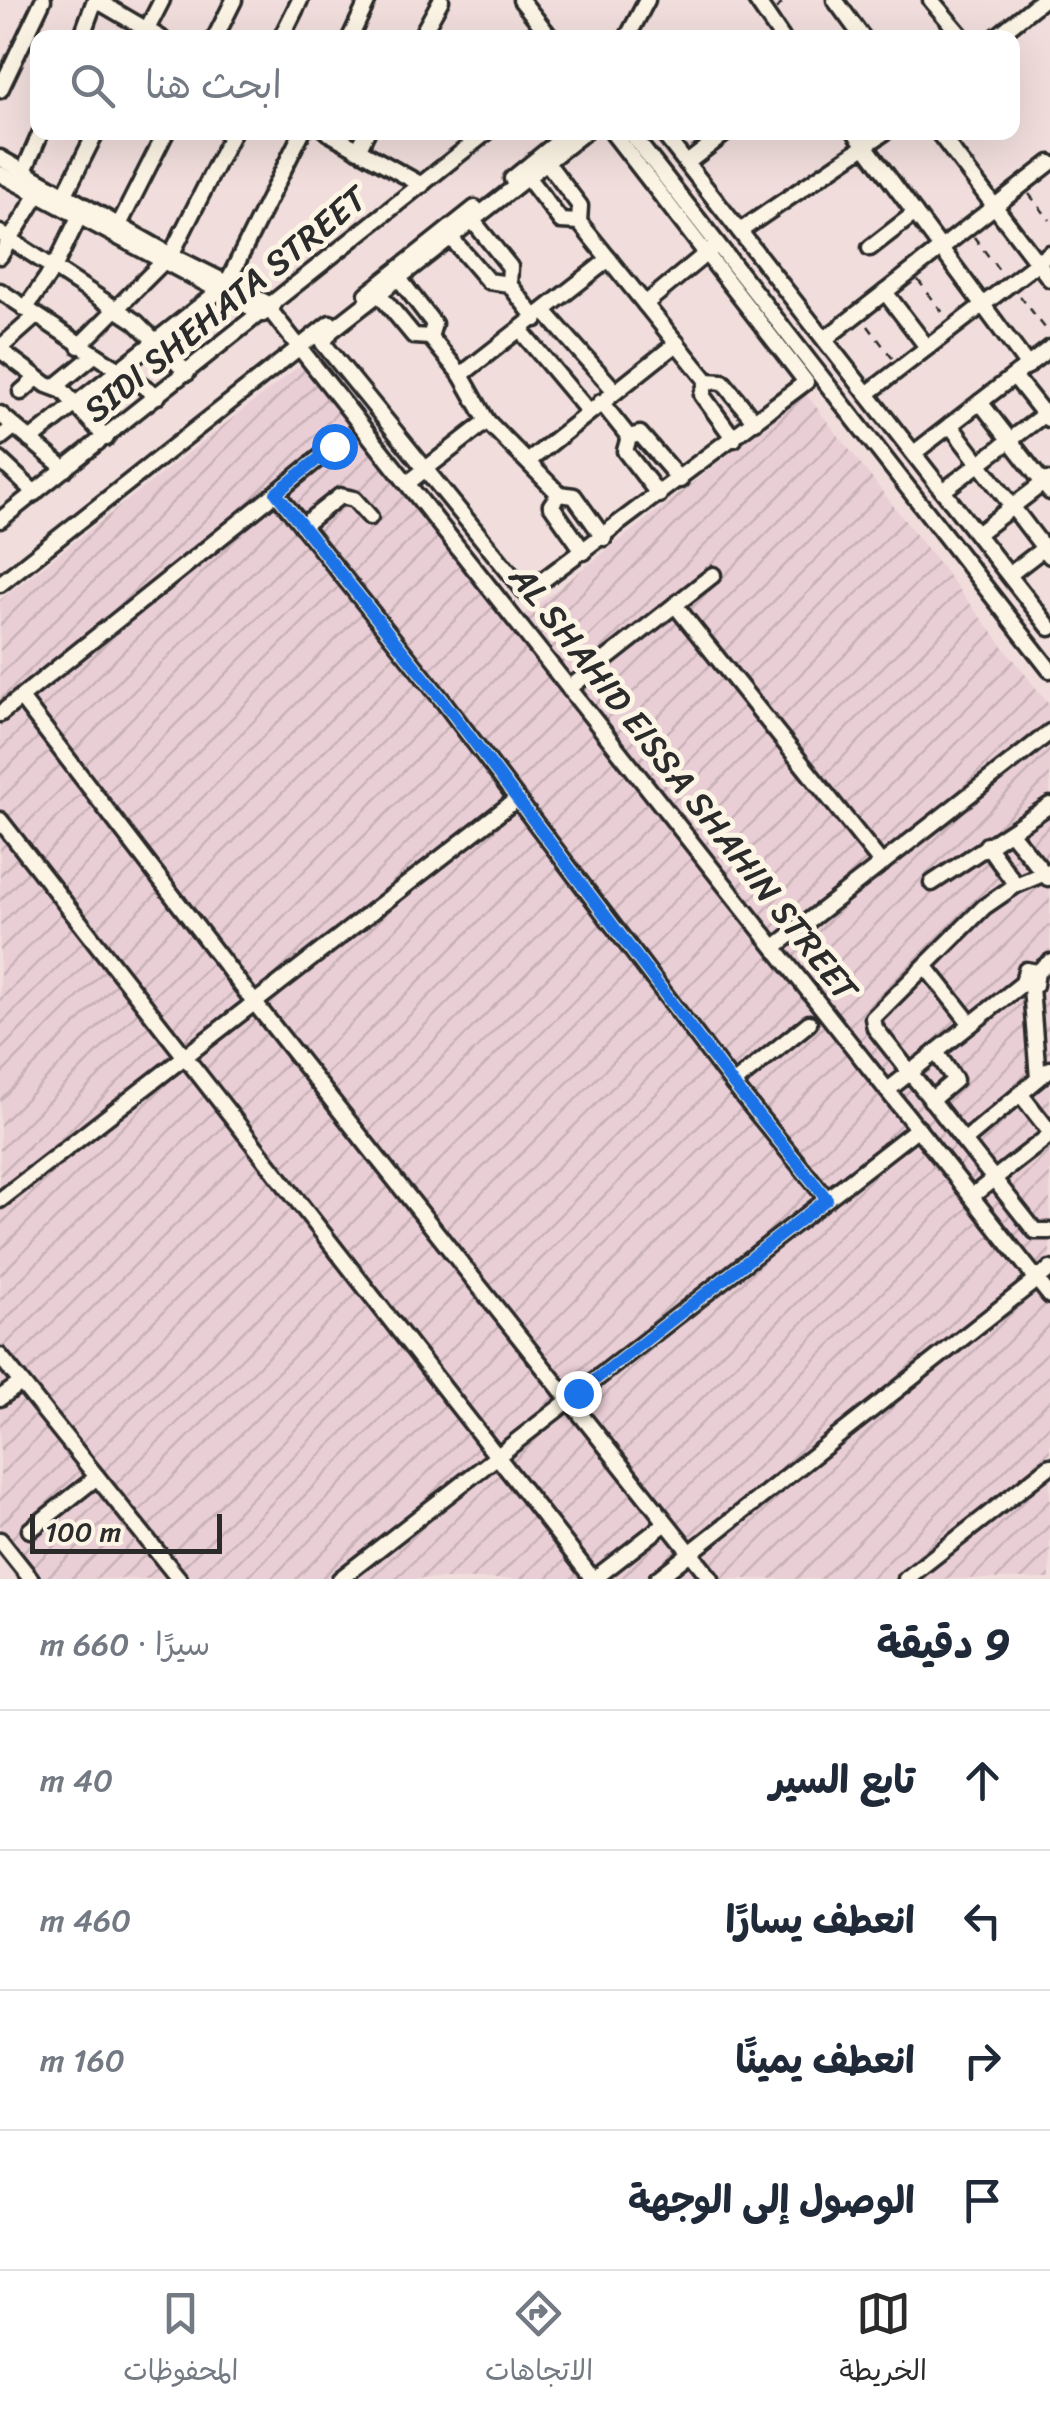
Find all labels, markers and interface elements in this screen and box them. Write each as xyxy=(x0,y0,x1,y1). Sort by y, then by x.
search box xyxy=(30,30,1020,140)
text: ابحث هنا xyxy=(145,52,282,119)
icon: search xyxy=(65,58,120,113)
street label: SIDI SHEHATA STREET xyxy=(69,168,383,439)
route start xyxy=(312,424,358,470)
street label: AL SHAHID EISSA SHAHIN STREET xyxy=(493,550,876,1016)
route end xyxy=(556,1371,602,1417)
text: 100 m xyxy=(45,1507,121,1556)
scale bar xyxy=(30,1509,222,1554)
text: 9 دقيقة xyxy=(876,1607,1010,1681)
text: سيرًا · 660 m xyxy=(40,1616,210,1673)
text: تابع السير xyxy=(770,1747,915,1814)
text: 40 m xyxy=(40,1752,113,1809)
icon: ahead xyxy=(955,1753,1010,1808)
text: انعطف يسارًا xyxy=(726,1887,915,1954)
text: 460 m xyxy=(40,1892,131,1949)
icon: left xyxy=(955,1893,1010,1948)
text: انعطف يمينًا xyxy=(735,2027,915,2094)
text: 160 m xyxy=(40,2032,125,2089)
icon: right xyxy=(955,2033,1010,2088)
text: الوصول إلى الوجهة xyxy=(628,2167,915,2234)
icon: arrive xyxy=(955,2173,1010,2228)
tab: المحفوظات xyxy=(123,2286,239,2395)
tab: الاتجاهات xyxy=(485,2286,593,2395)
tab: الخريطة xyxy=(839,2286,927,2395)

